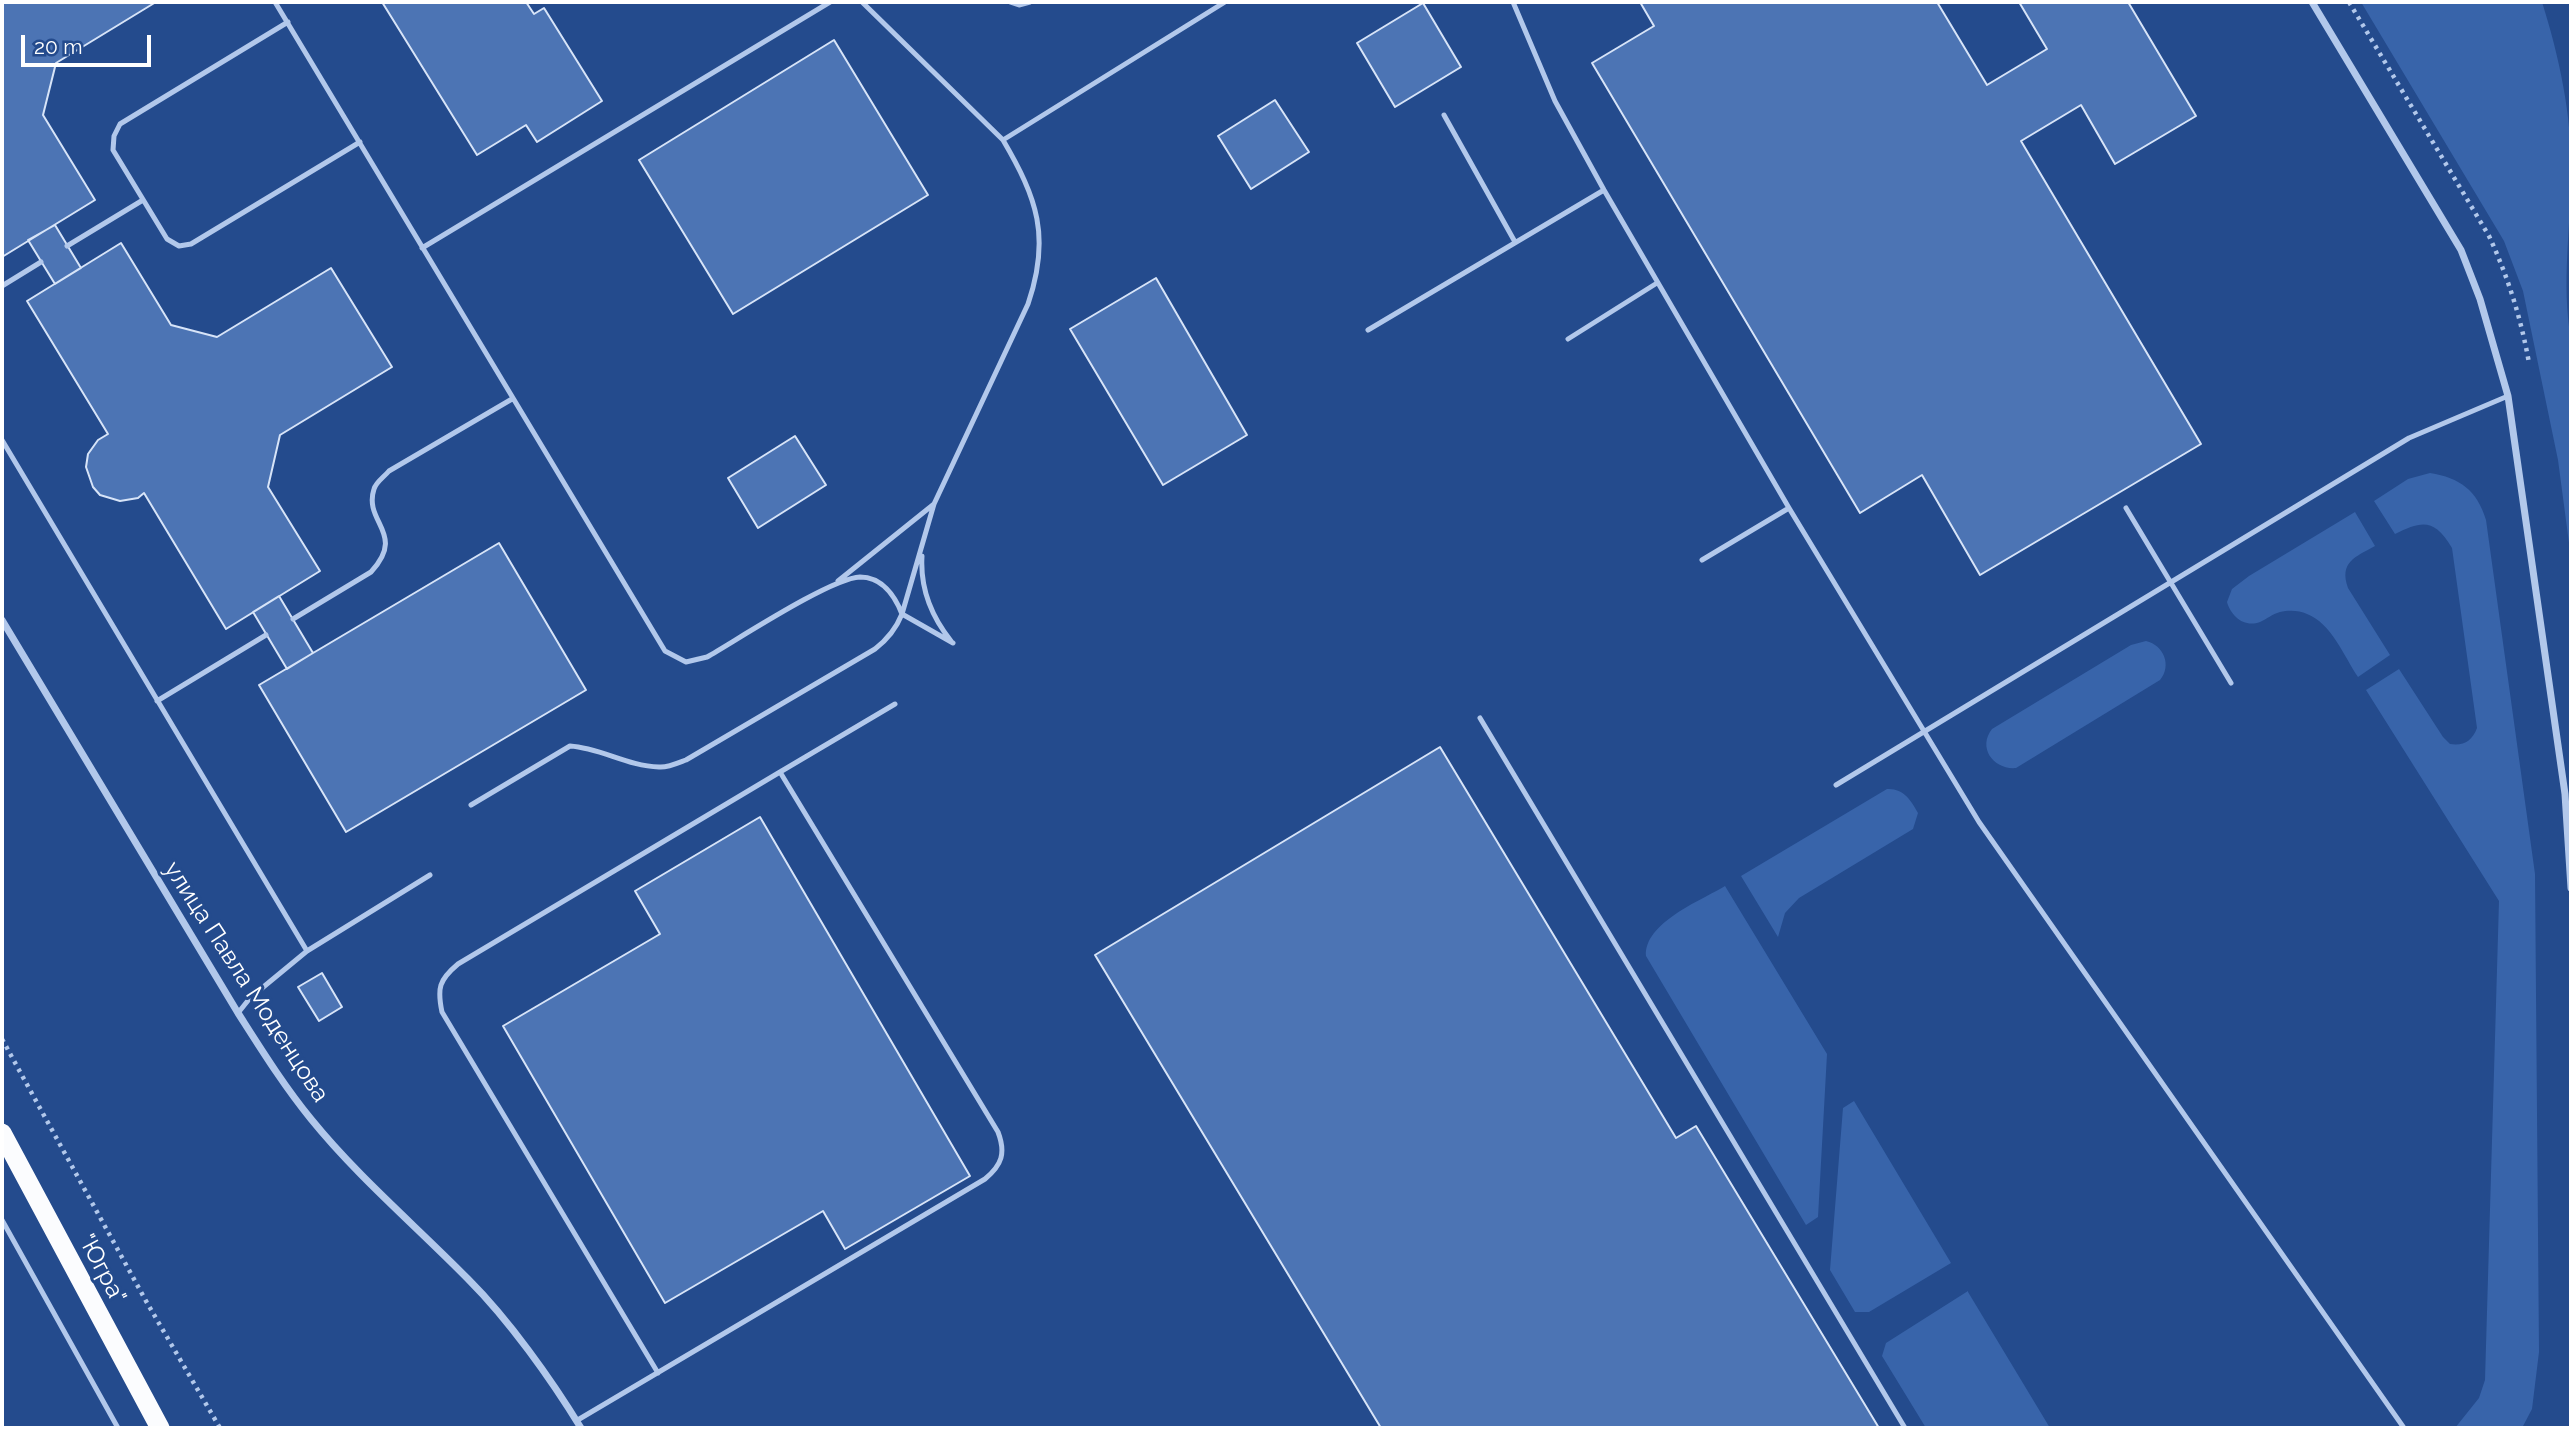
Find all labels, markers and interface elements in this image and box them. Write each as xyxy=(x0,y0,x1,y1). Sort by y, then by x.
scale bar xyxy=(24,21,154,65)
text: 20 m xyxy=(34,34,82,59)
street label: улица Павла Моденцова xyxy=(157,856,335,1108)
street label: "Югра" xyxy=(72,1229,132,1309)

